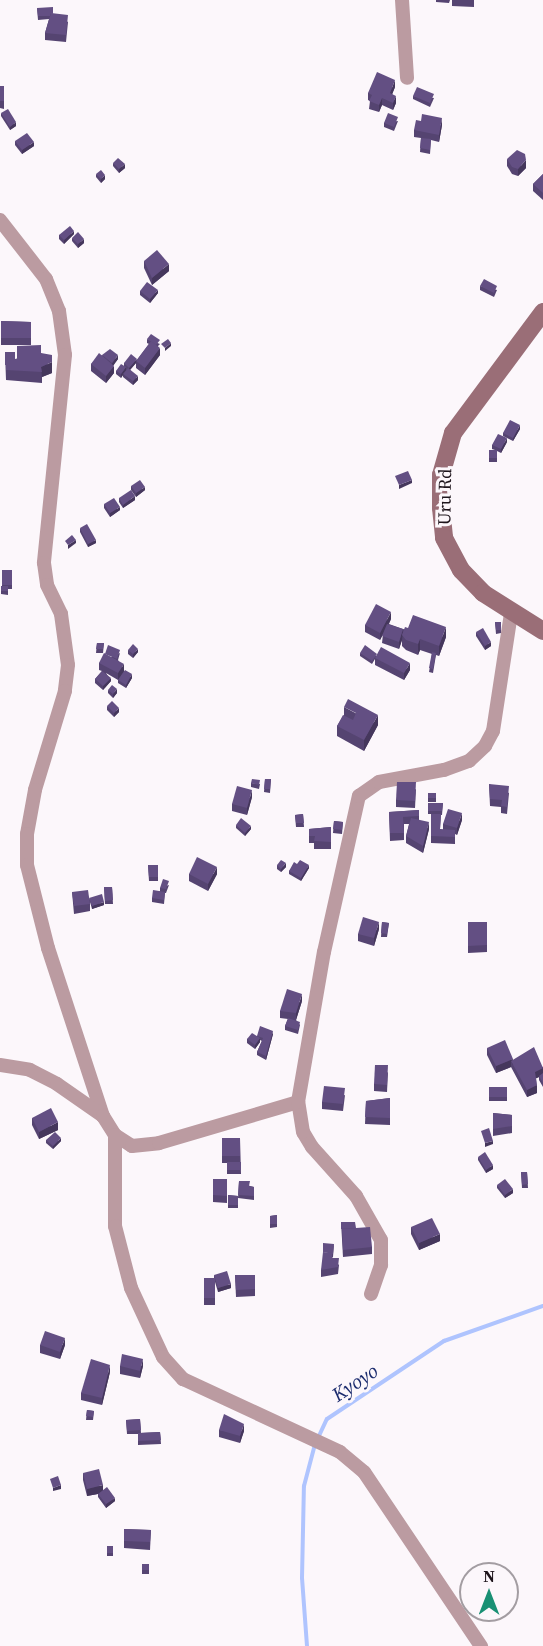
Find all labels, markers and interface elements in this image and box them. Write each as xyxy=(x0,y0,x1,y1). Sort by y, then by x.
street label: Uru Rd xyxy=(434,469,456,525)
water label: Kyoyo xyxy=(327,1359,383,1407)
north arrow xyxy=(459,1562,519,1622)
text: N xyxy=(483,1565,495,1587)

